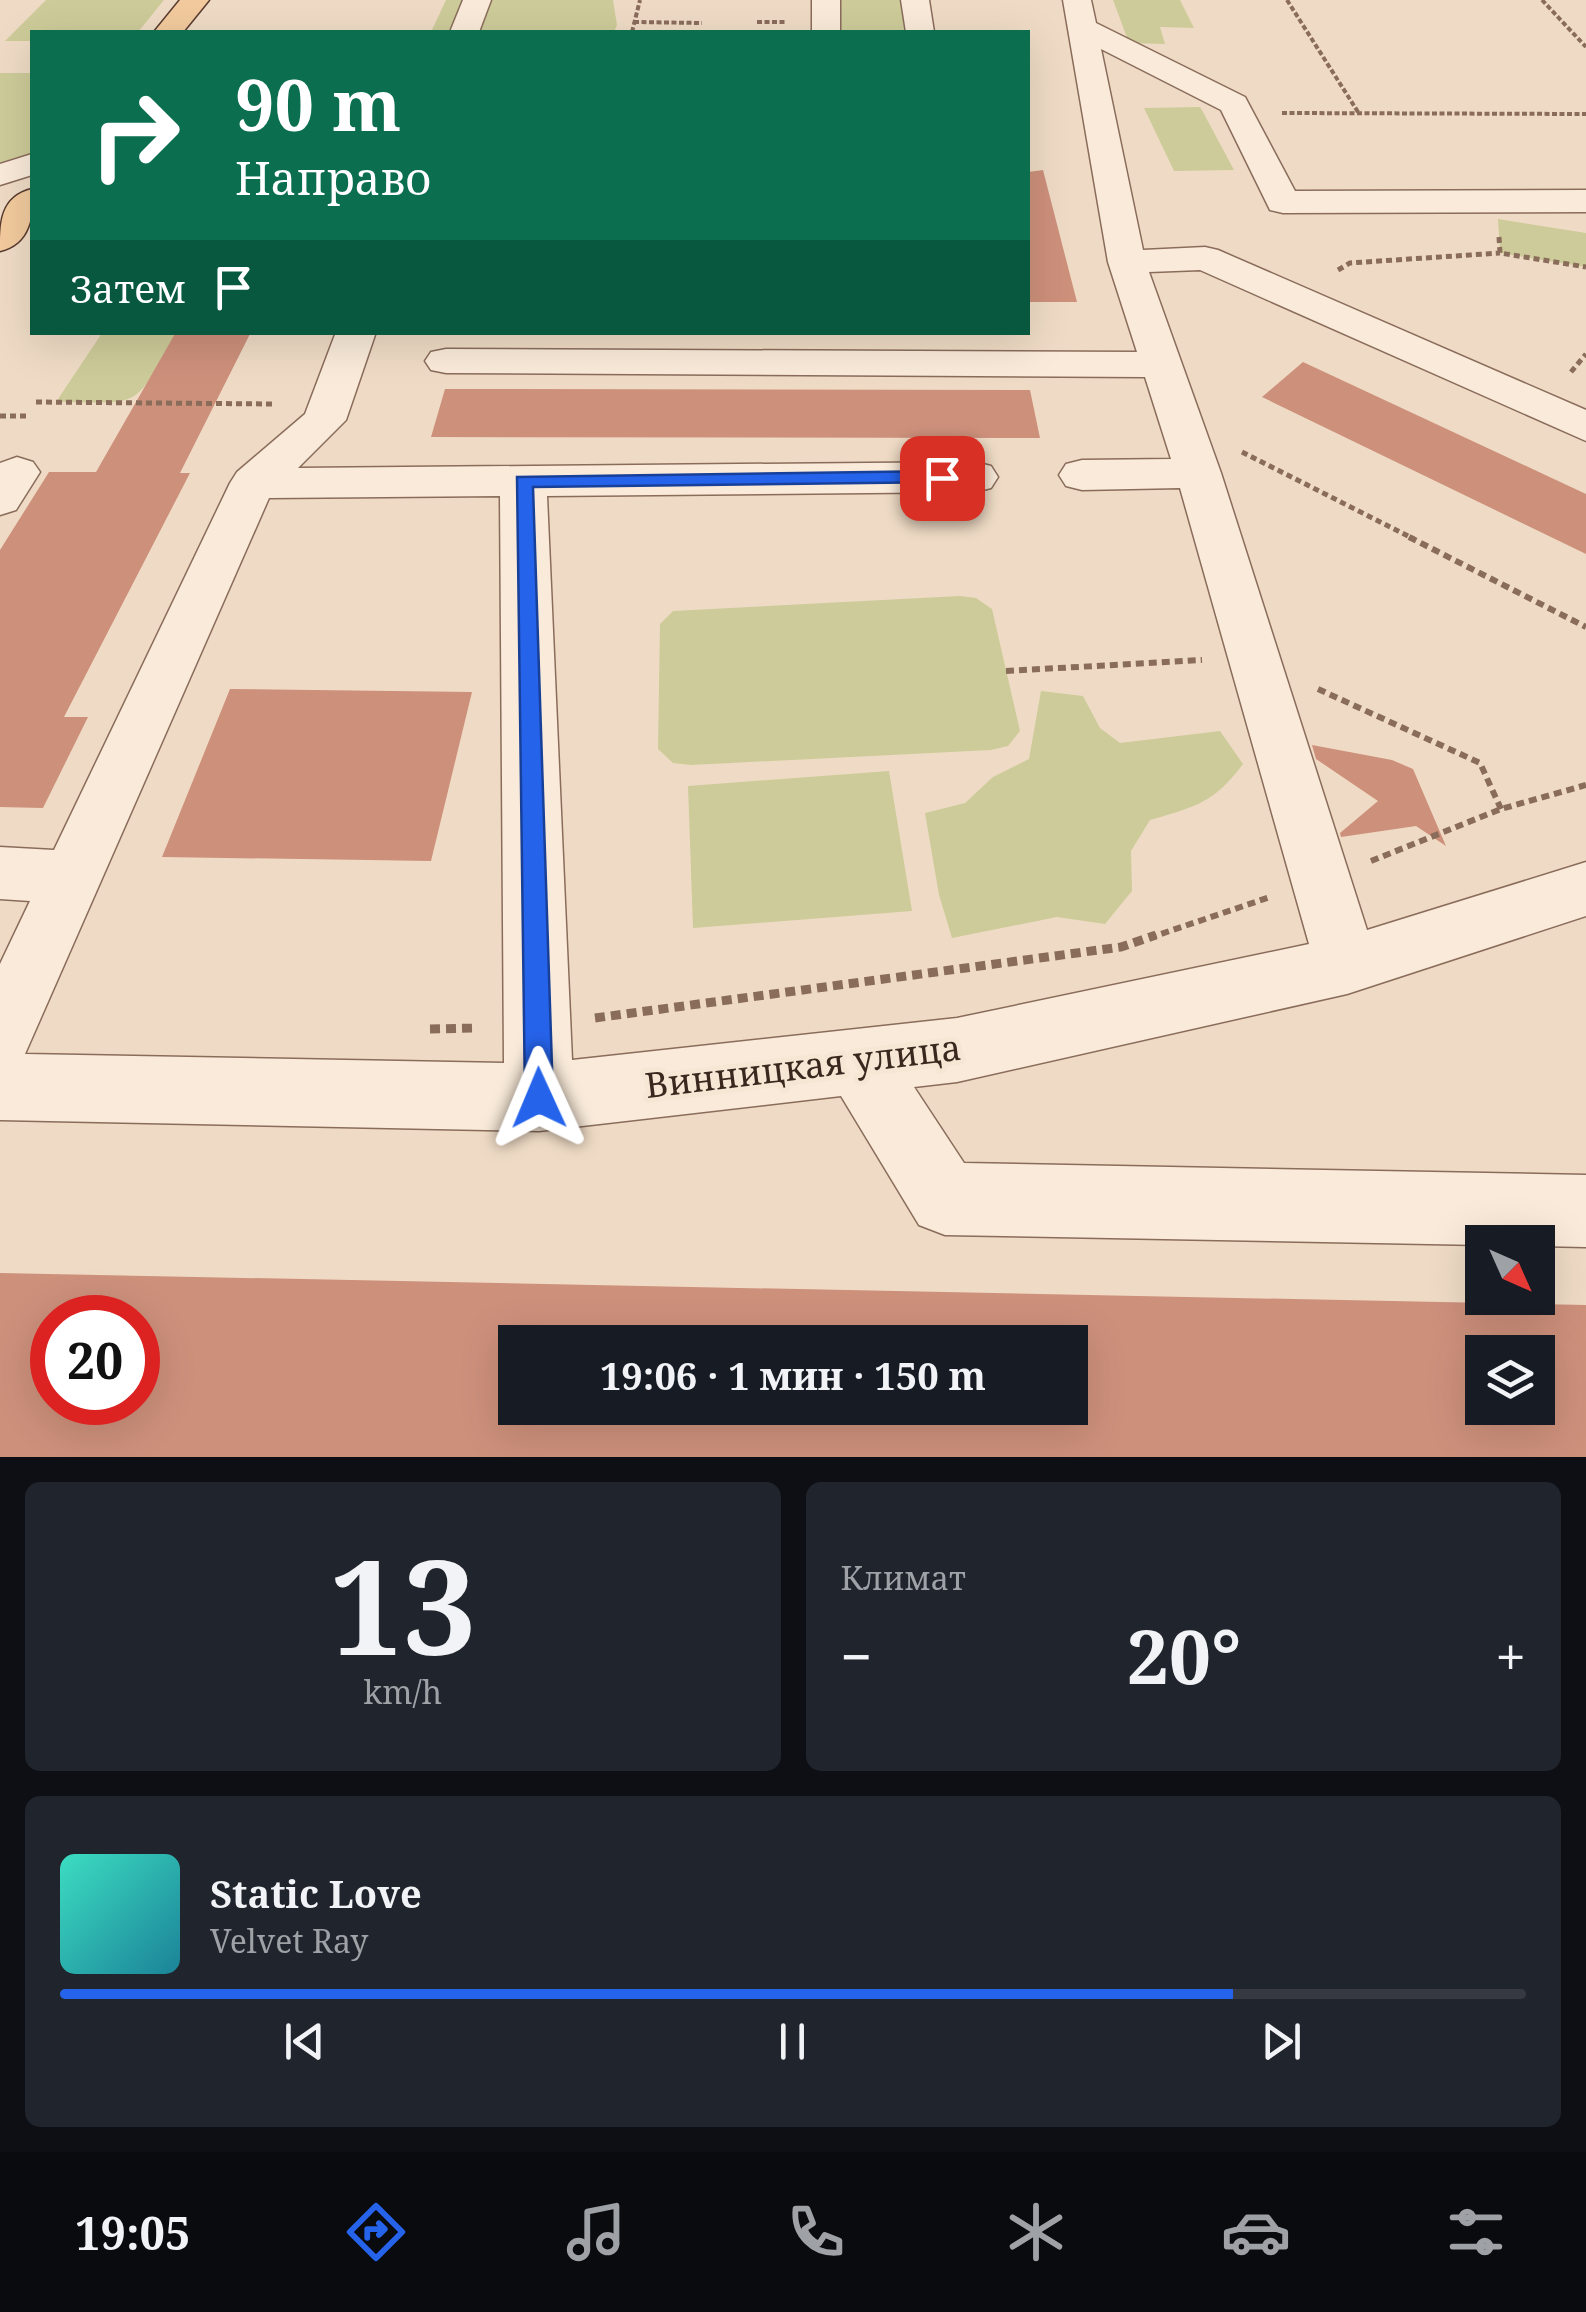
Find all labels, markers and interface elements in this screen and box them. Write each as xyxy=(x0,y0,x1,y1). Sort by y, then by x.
text: 90 m xyxy=(235,56,401,152)
icon: right xyxy=(70,70,200,200)
text: Направо xyxy=(235,147,431,208)
icon: arrive xyxy=(206,260,261,315)
text: Затем xyxy=(70,262,186,314)
pin xyxy=(900,436,985,521)
icon: arrive xyxy=(915,451,970,506)
street label: Винницкая улица xyxy=(642,1023,963,1108)
position arrow xyxy=(487,1046,591,1150)
north arrow xyxy=(1465,1225,1555,1315)
map controls xyxy=(1465,1225,1555,1425)
speed limit sign: 20 xyxy=(30,1295,160,1425)
button: layers xyxy=(1465,1335,1555,1425)
text: 19:06 · 1 мин · 150 m xyxy=(600,1349,986,1401)
text: 13 xyxy=(329,1516,476,1693)
text: Климат xyxy=(841,1556,966,1599)
text: 20° xyxy=(1126,1604,1241,1706)
text: − xyxy=(841,1618,872,1693)
text: + xyxy=(1495,1618,1526,1693)
text: km/h xyxy=(364,1670,442,1713)
text: Static Love xyxy=(210,1867,422,1919)
text: Velvet Ray xyxy=(210,1919,368,1962)
icon: previous xyxy=(277,2014,332,2069)
icon: pause xyxy=(765,2014,820,2069)
icon: next xyxy=(1254,2014,1309,2069)
icon: directions xyxy=(341,2197,411,2267)
icon: music xyxy=(561,2197,631,2267)
icon: phone xyxy=(781,2197,851,2267)
icon: climate xyxy=(1001,2197,1071,2267)
icon: car xyxy=(1221,2197,1291,2267)
icon: filters xyxy=(1441,2197,1511,2267)
text: 19:05 xyxy=(75,2202,190,2263)

